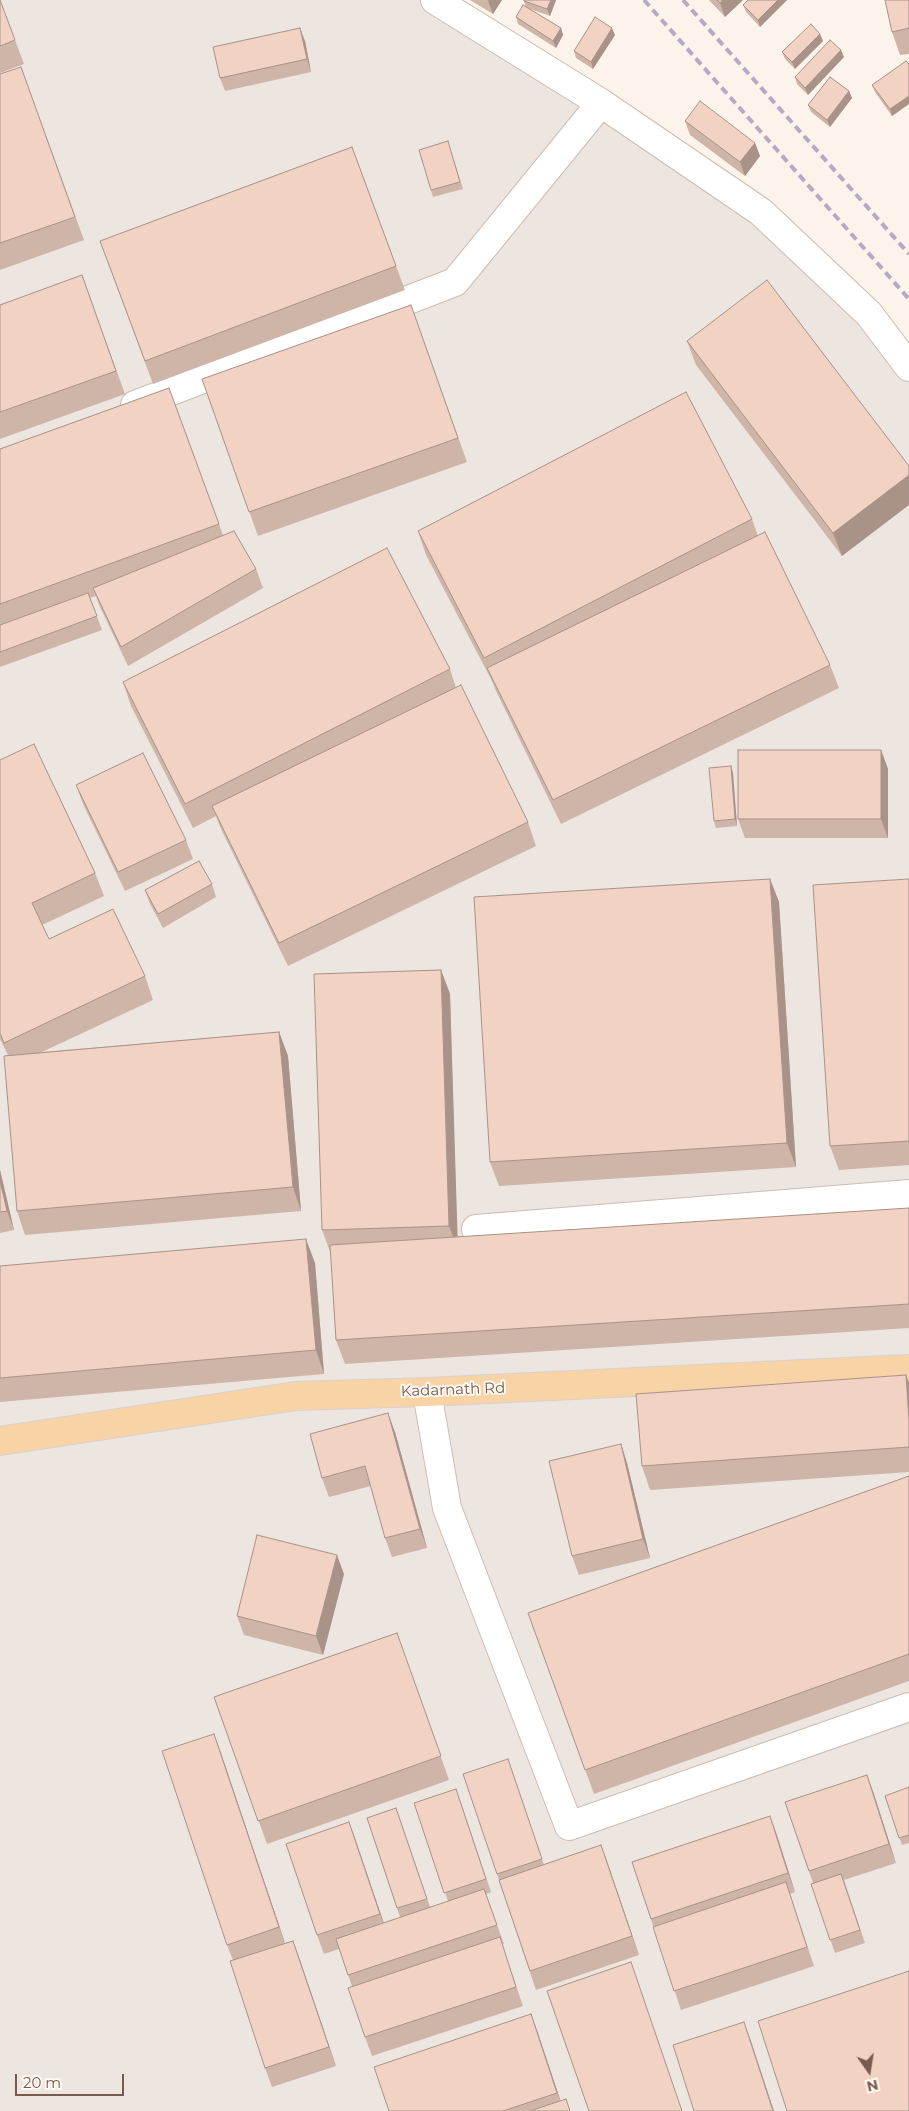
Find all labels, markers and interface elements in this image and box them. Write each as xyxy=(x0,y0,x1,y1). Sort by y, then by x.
street label: Kadarnath Rd xyxy=(401,1379,505,1401)
north arrow xyxy=(844,2046,894,2096)
scale bar xyxy=(18,2064,126,2096)
text: 20 m xyxy=(23,2073,61,2092)
text: N xyxy=(865,2076,880,2096)

